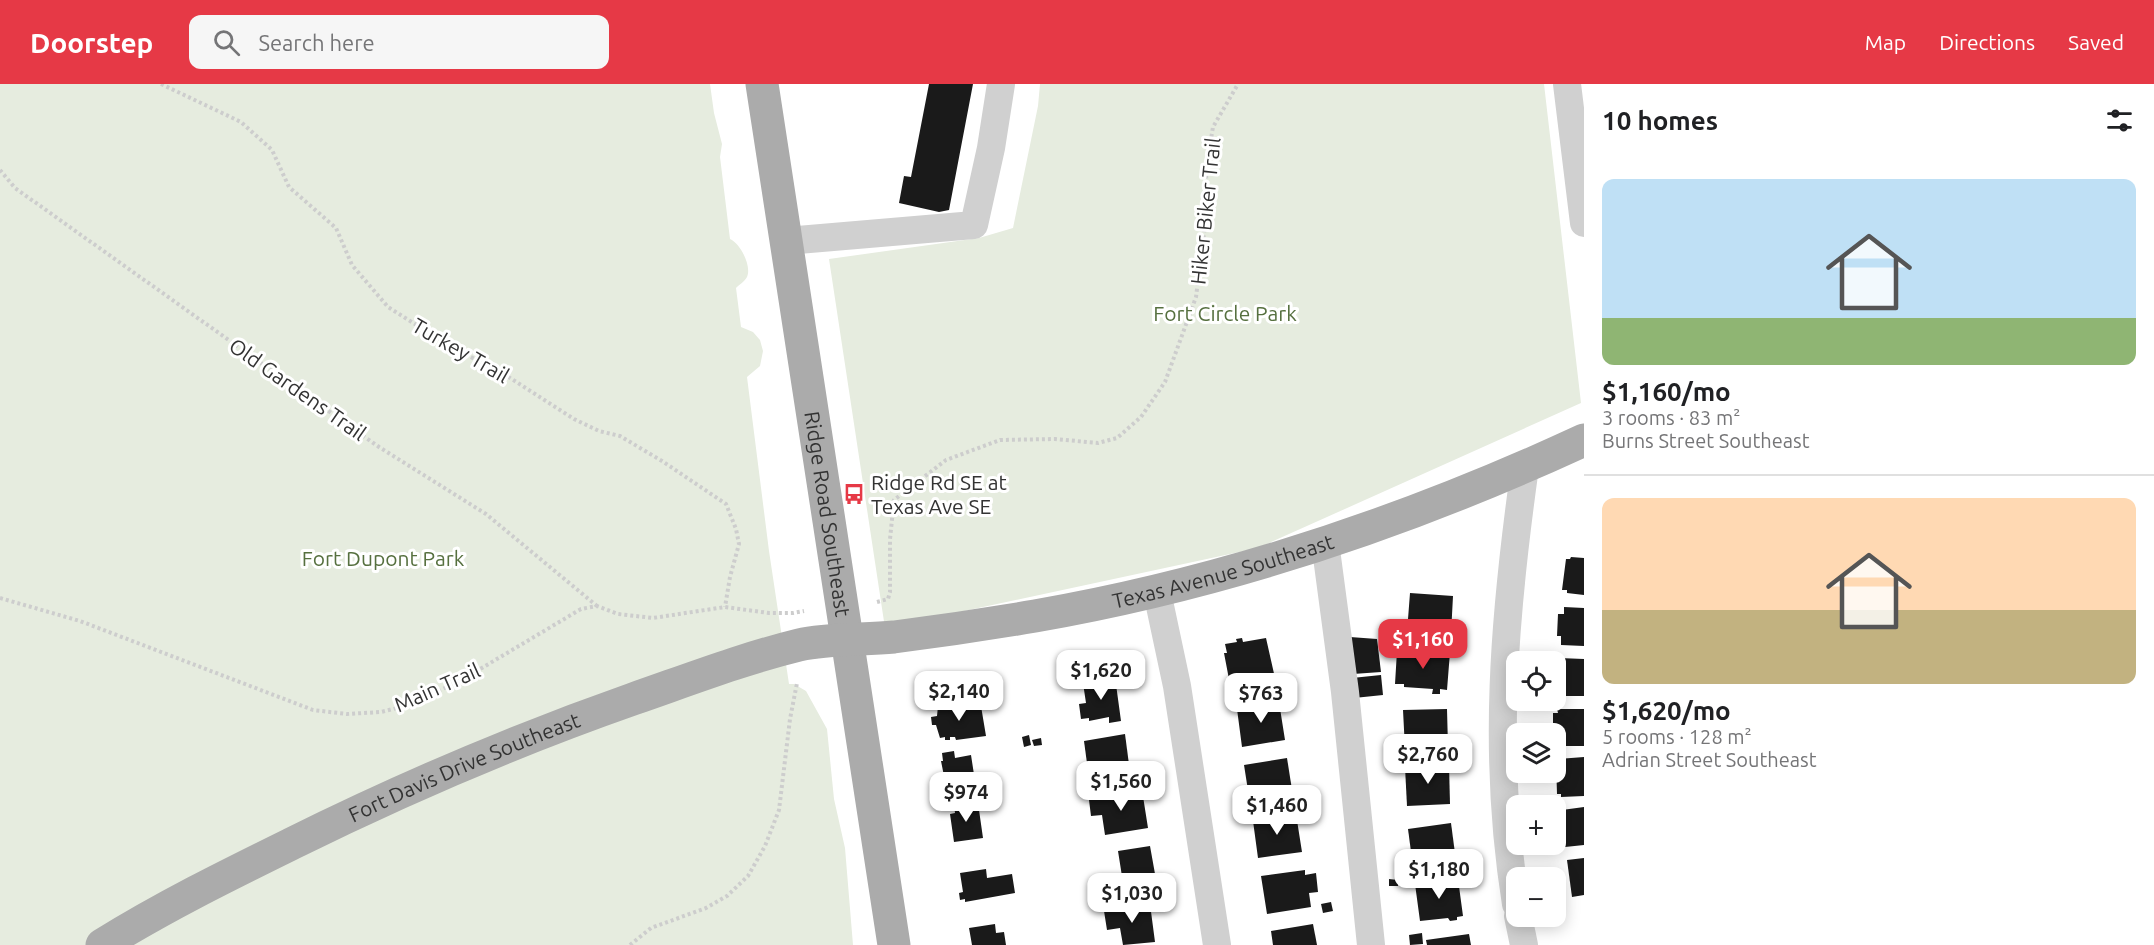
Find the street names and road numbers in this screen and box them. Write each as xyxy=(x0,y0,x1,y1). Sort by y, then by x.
street label: Hiker Biker Trail xyxy=(1185,136,1225,286)
street label: Turkey Trail xyxy=(408,313,514,387)
street label: Old Gardens Trail xyxy=(225,333,371,445)
street label: Ridge Road Southeast xyxy=(800,410,856,618)
street label: Texas Avenue Southeast xyxy=(1110,529,1337,613)
street label: Main Trail xyxy=(390,657,484,717)
street label: Fort Davis Drive Southeast xyxy=(344,707,583,827)

